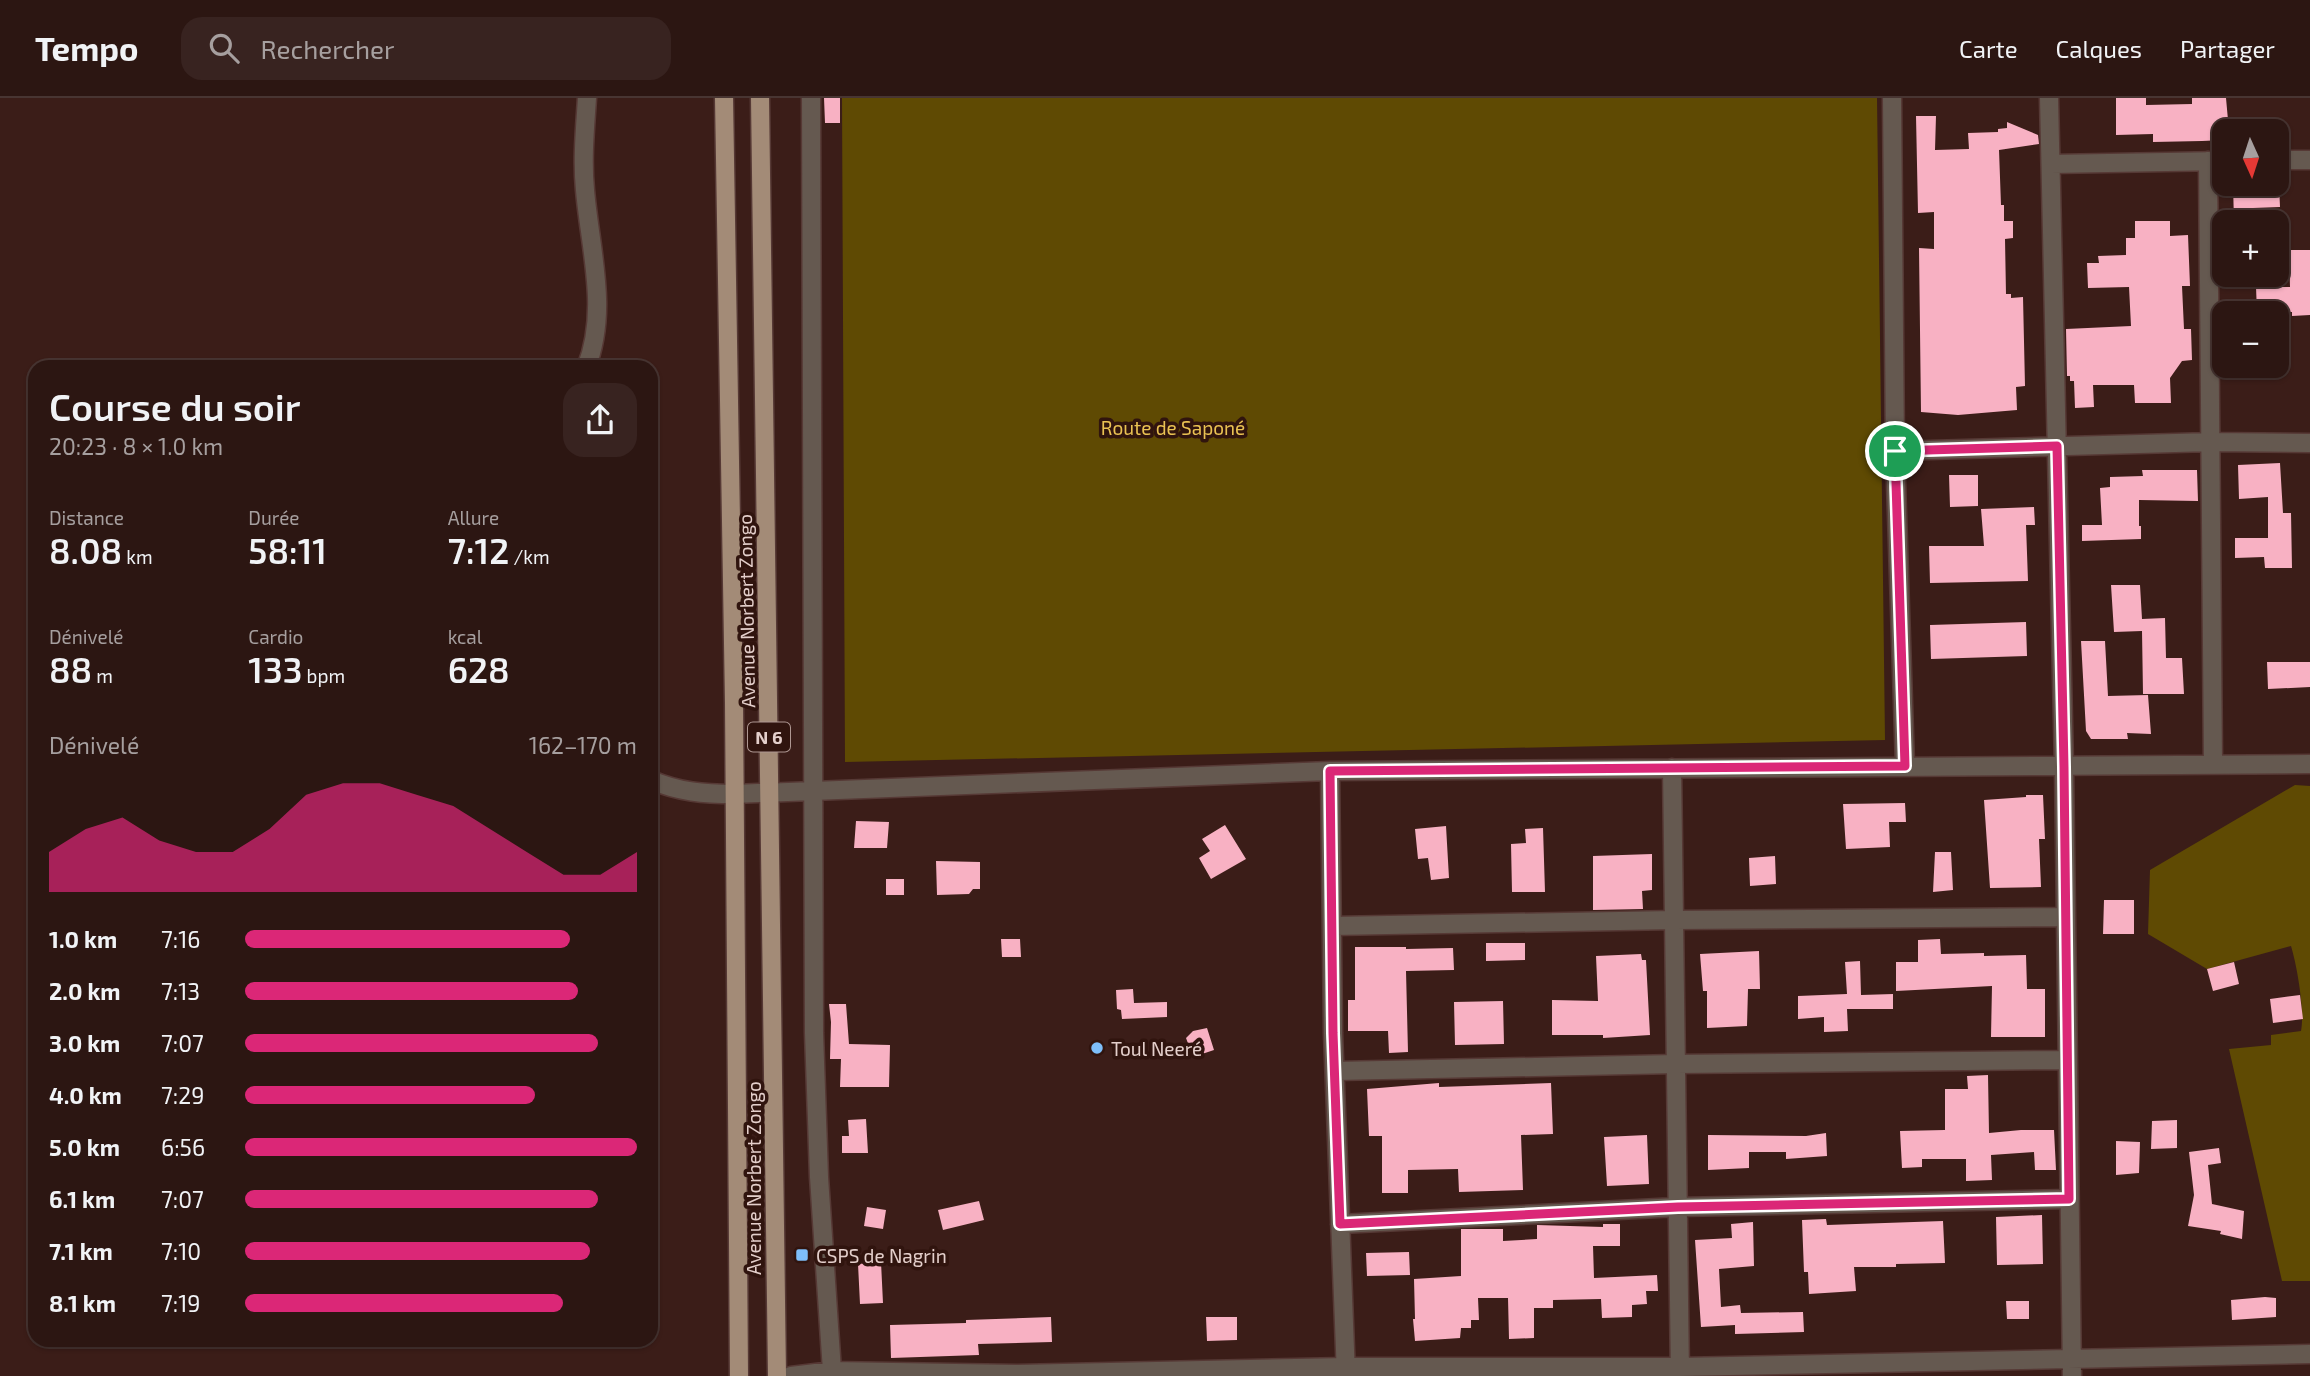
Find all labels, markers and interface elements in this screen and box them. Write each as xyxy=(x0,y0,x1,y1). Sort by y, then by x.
search box xyxy=(181,17,671,80)
text: Tempo xyxy=(35,28,139,68)
icon: search xyxy=(205,29,243,67)
text: Rechercher xyxy=(261,33,395,64)
text: Carte xyxy=(1959,34,2018,63)
text: Calques xyxy=(2056,34,2142,63)
text: Partager xyxy=(2180,34,2275,63)
north arrow xyxy=(2212,119,2289,196)
map controls xyxy=(2212,119,2289,378)
button: + xyxy=(2212,210,2289,287)
button: − xyxy=(2212,301,2289,378)
text: Course du soir xyxy=(49,383,301,429)
button: share xyxy=(563,383,637,457)
park label: Route de Saponé xyxy=(1101,416,1245,439)
pin xyxy=(1865,421,1925,481)
text: 20:23 · 8 × 1.0 km xyxy=(49,432,223,460)
icon: arrive xyxy=(1876,432,1914,470)
text: Distance xyxy=(49,506,124,529)
text: Durée xyxy=(248,506,300,529)
text: Allure xyxy=(448,506,499,529)
street label: Avenue Norbert Zongo xyxy=(733,514,759,708)
text: 8.08 xyxy=(49,529,122,571)
text: 58:11 xyxy=(248,529,327,571)
text: 7:12 xyxy=(448,529,509,571)
text: km xyxy=(122,545,153,568)
text: /km xyxy=(509,545,550,568)
text: Dénivelé xyxy=(49,625,124,648)
text: Cardio xyxy=(248,625,303,648)
text: kcal xyxy=(448,625,482,648)
text: 88 xyxy=(49,648,92,690)
text: 133 xyxy=(248,648,302,690)
text: 628 xyxy=(448,648,510,690)
text: m xyxy=(92,664,113,687)
text: bpm xyxy=(302,664,345,687)
road number: N 6 xyxy=(748,722,790,752)
text: Dénivelé xyxy=(49,731,139,759)
text: 162–170 m xyxy=(529,731,637,759)
text: 1.0 km xyxy=(49,925,117,953)
text: 7:16 xyxy=(161,925,201,953)
text: 2.0 km xyxy=(49,977,121,1005)
text: 7:13 xyxy=(161,977,200,1005)
text: 3.0 km xyxy=(49,1029,120,1057)
text: 7:07 xyxy=(161,1029,204,1057)
place label: Toul Neeré xyxy=(1111,1037,1202,1060)
marker: Toul Neeré xyxy=(1089,1040,1105,1056)
text: 4.0 km xyxy=(49,1081,122,1109)
text: 7:29 xyxy=(161,1081,204,1109)
street label: Avenue Norbert Zongo xyxy=(742,1081,765,1275)
text: 5.0 km xyxy=(49,1133,120,1161)
text: 6:56 xyxy=(161,1133,205,1161)
text: 6.1 km xyxy=(49,1185,115,1213)
text: 7:07 xyxy=(161,1185,204,1213)
text: 7.1 km xyxy=(49,1237,113,1265)
text: 7:10 xyxy=(161,1237,201,1265)
place label: CSPS de Nagrin xyxy=(816,1244,947,1267)
marker: CSPS de Nagrin xyxy=(794,1247,810,1263)
text: 8.1 km xyxy=(49,1289,116,1317)
text: 7:19 xyxy=(161,1289,201,1317)

